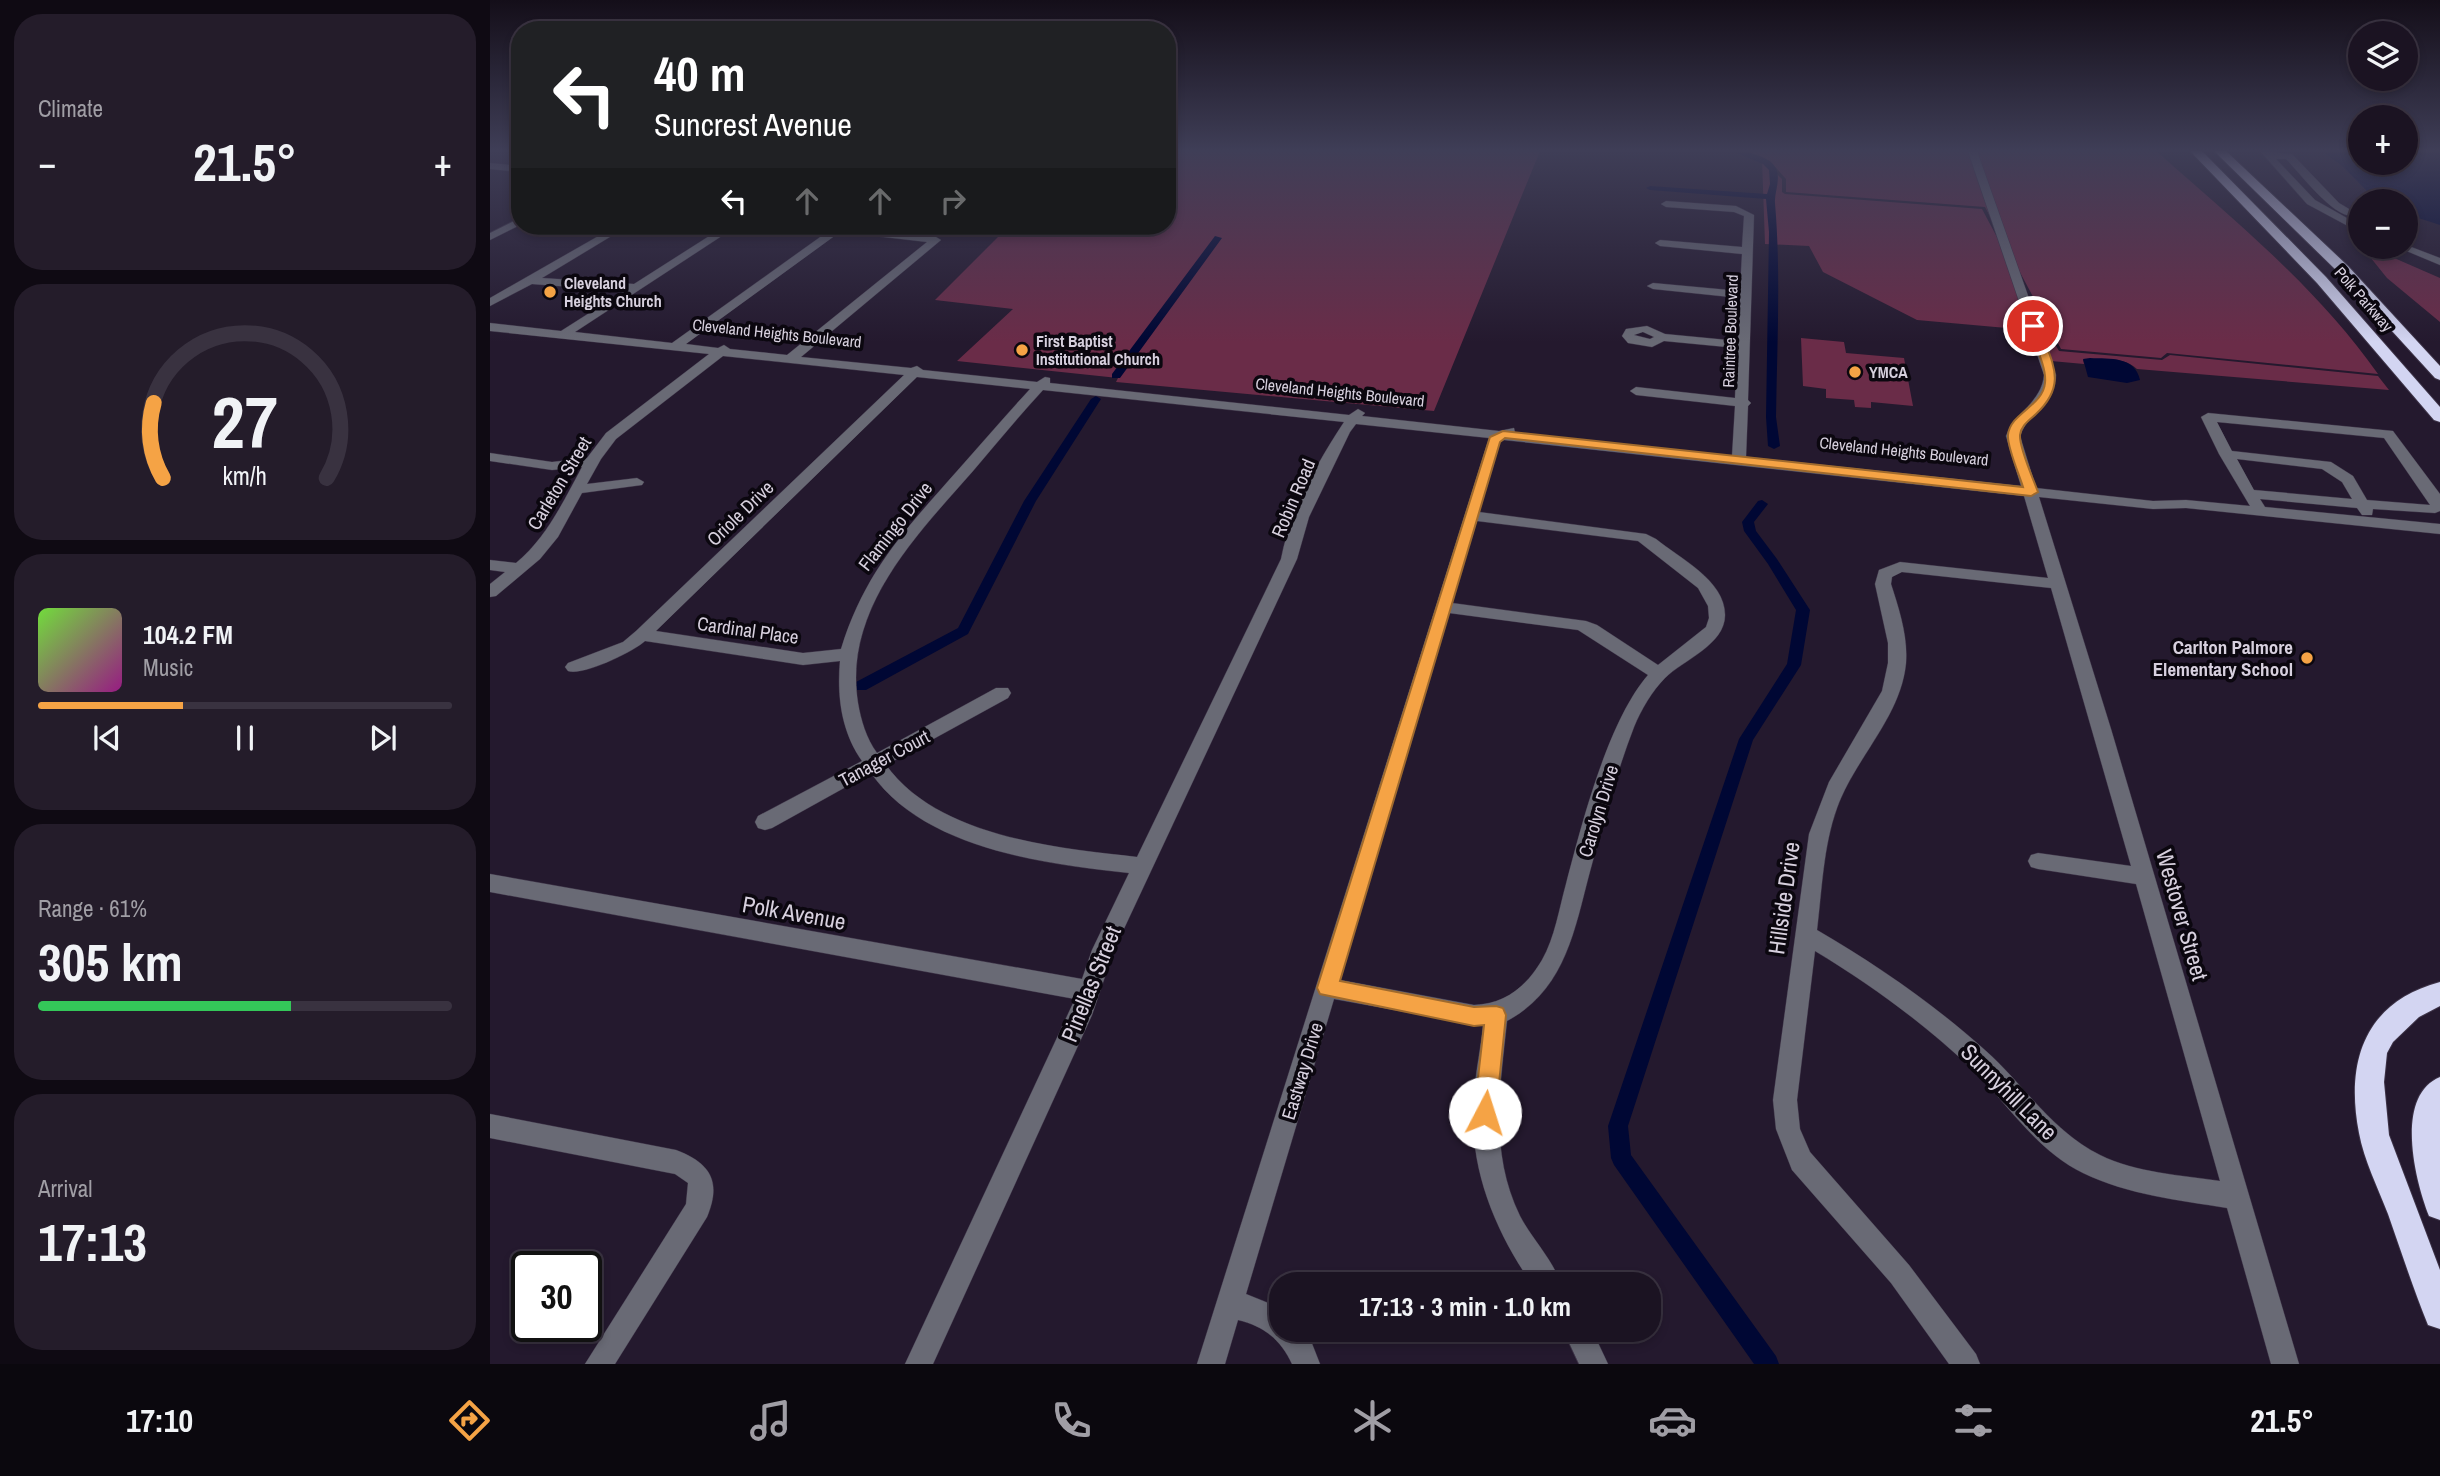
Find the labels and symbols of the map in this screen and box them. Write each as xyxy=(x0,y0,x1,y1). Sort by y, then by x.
street label: Polk Parkway xyxy=(2330,262,2399,337)
place label: Cleveland Heights Church xyxy=(564,272,662,312)
street label: Raintree Boulevard xyxy=(1717,274,1743,388)
marker: Cleveland Heights Church xyxy=(542,284,558,300)
pin xyxy=(2003,296,2063,356)
street label: Cleveland Heights Boulevard xyxy=(691,313,863,353)
place label: First Baptist Institutional Church xyxy=(1036,330,1160,370)
marker: First Baptist Institutional Church xyxy=(1014,342,1030,358)
place label: YMCA xyxy=(1869,361,1908,383)
marker: YMCA xyxy=(1847,364,1863,380)
street label: Cleveland Heights Boulevard xyxy=(1254,372,1426,412)
street label: Carleton Street xyxy=(521,431,597,535)
street label: Cleveland Heights Boulevard xyxy=(1818,431,1990,471)
street label: Robin Road xyxy=(1265,455,1321,541)
street label: Oriole Drive xyxy=(701,474,779,552)
street label: Flamingo Drive xyxy=(852,476,938,576)
street label: Cardinal Place xyxy=(696,610,800,650)
place label: Carlton Palmore Elementary School xyxy=(2153,634,2293,682)
marker: Carlton Palmore Elementary School xyxy=(2299,650,2315,666)
street label: Tanager Court xyxy=(834,723,934,793)
street label: Carolyn Drive xyxy=(1572,762,1624,860)
street label: Hillside Drive xyxy=(1760,840,1807,956)
street label: Westover Street xyxy=(2149,846,2216,984)
street label: Polk Avenue xyxy=(740,888,848,937)
street label: Pinellas Street xyxy=(1053,921,1128,1046)
street label: Eastway Drive xyxy=(1275,1019,1329,1123)
street label: Sunnyhill Lane xyxy=(1954,1037,2064,1147)
position arrow xyxy=(1448,1076,1522,1150)
speed limit sign: 30 xyxy=(511,1251,602,1342)

